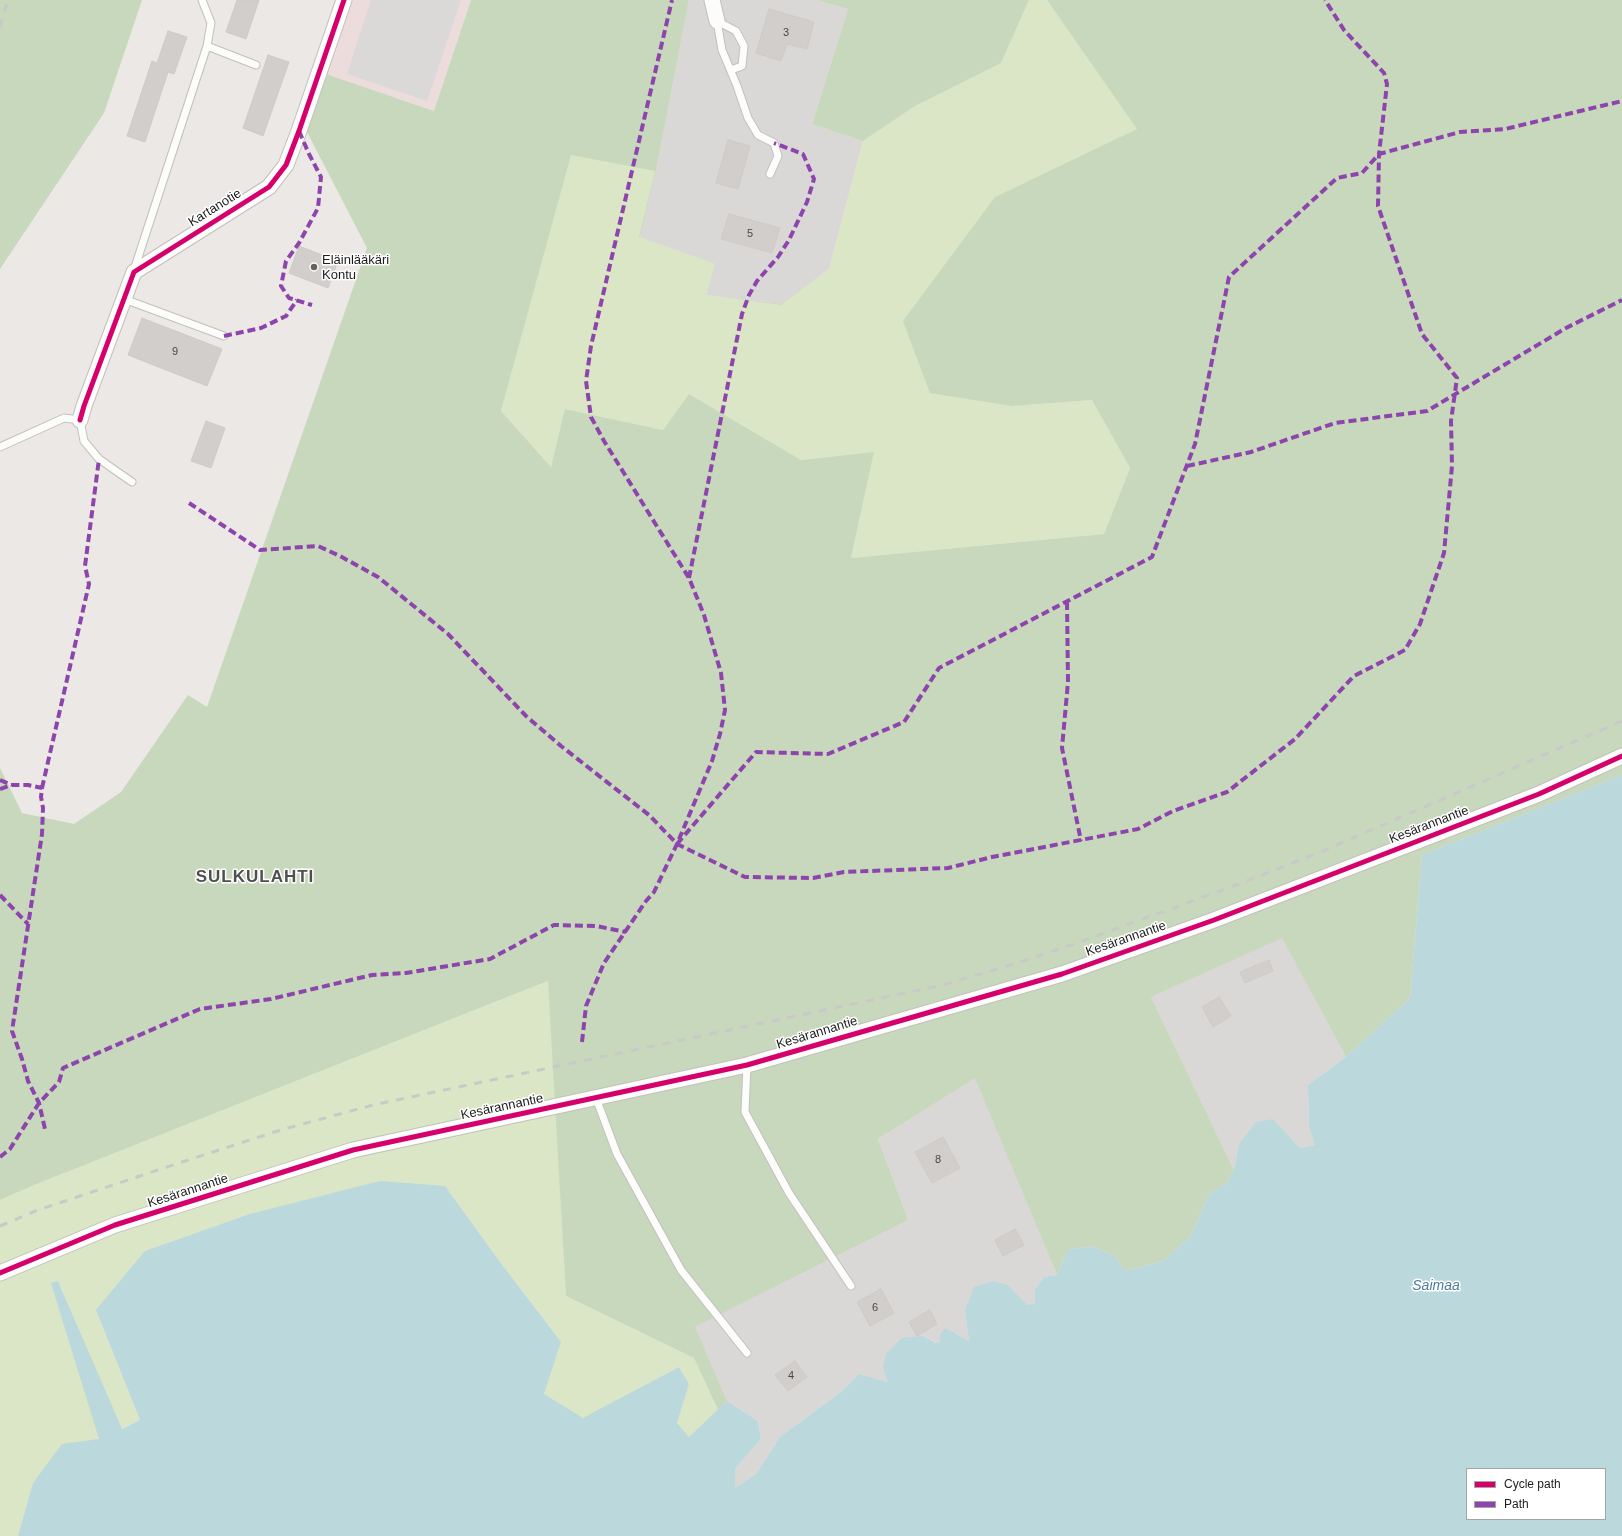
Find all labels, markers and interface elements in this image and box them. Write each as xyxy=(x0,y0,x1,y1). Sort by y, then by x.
house number: 3 xyxy=(783,26,789,40)
street label: Kartanotie xyxy=(186,186,244,230)
house number: 5 xyxy=(747,227,753,241)
place label: Eläinlääkäri Kontu xyxy=(322,252,389,283)
marker: Eläinlääkäri Kontu xyxy=(309,262,319,272)
house number: 9 xyxy=(172,345,178,359)
street label: Kesärannantie xyxy=(1387,803,1471,847)
district label: SULKULAHTI xyxy=(196,867,314,887)
street label: Kesärannantie xyxy=(1084,918,1168,960)
street label: Kesärannantie xyxy=(775,1013,859,1053)
street label: Kesärannantie xyxy=(459,1091,545,1123)
house number: 8 xyxy=(935,1153,941,1167)
street label: Kesärannantie xyxy=(146,1171,230,1211)
water label: Saimaa xyxy=(1412,1278,1460,1294)
house number: 6 xyxy=(872,1301,878,1315)
house number: 4 xyxy=(788,1369,794,1383)
legend xyxy=(1466,1468,1606,1520)
text: Cycle path xyxy=(1504,1477,1561,1491)
text: Path xyxy=(1504,1497,1529,1511)

